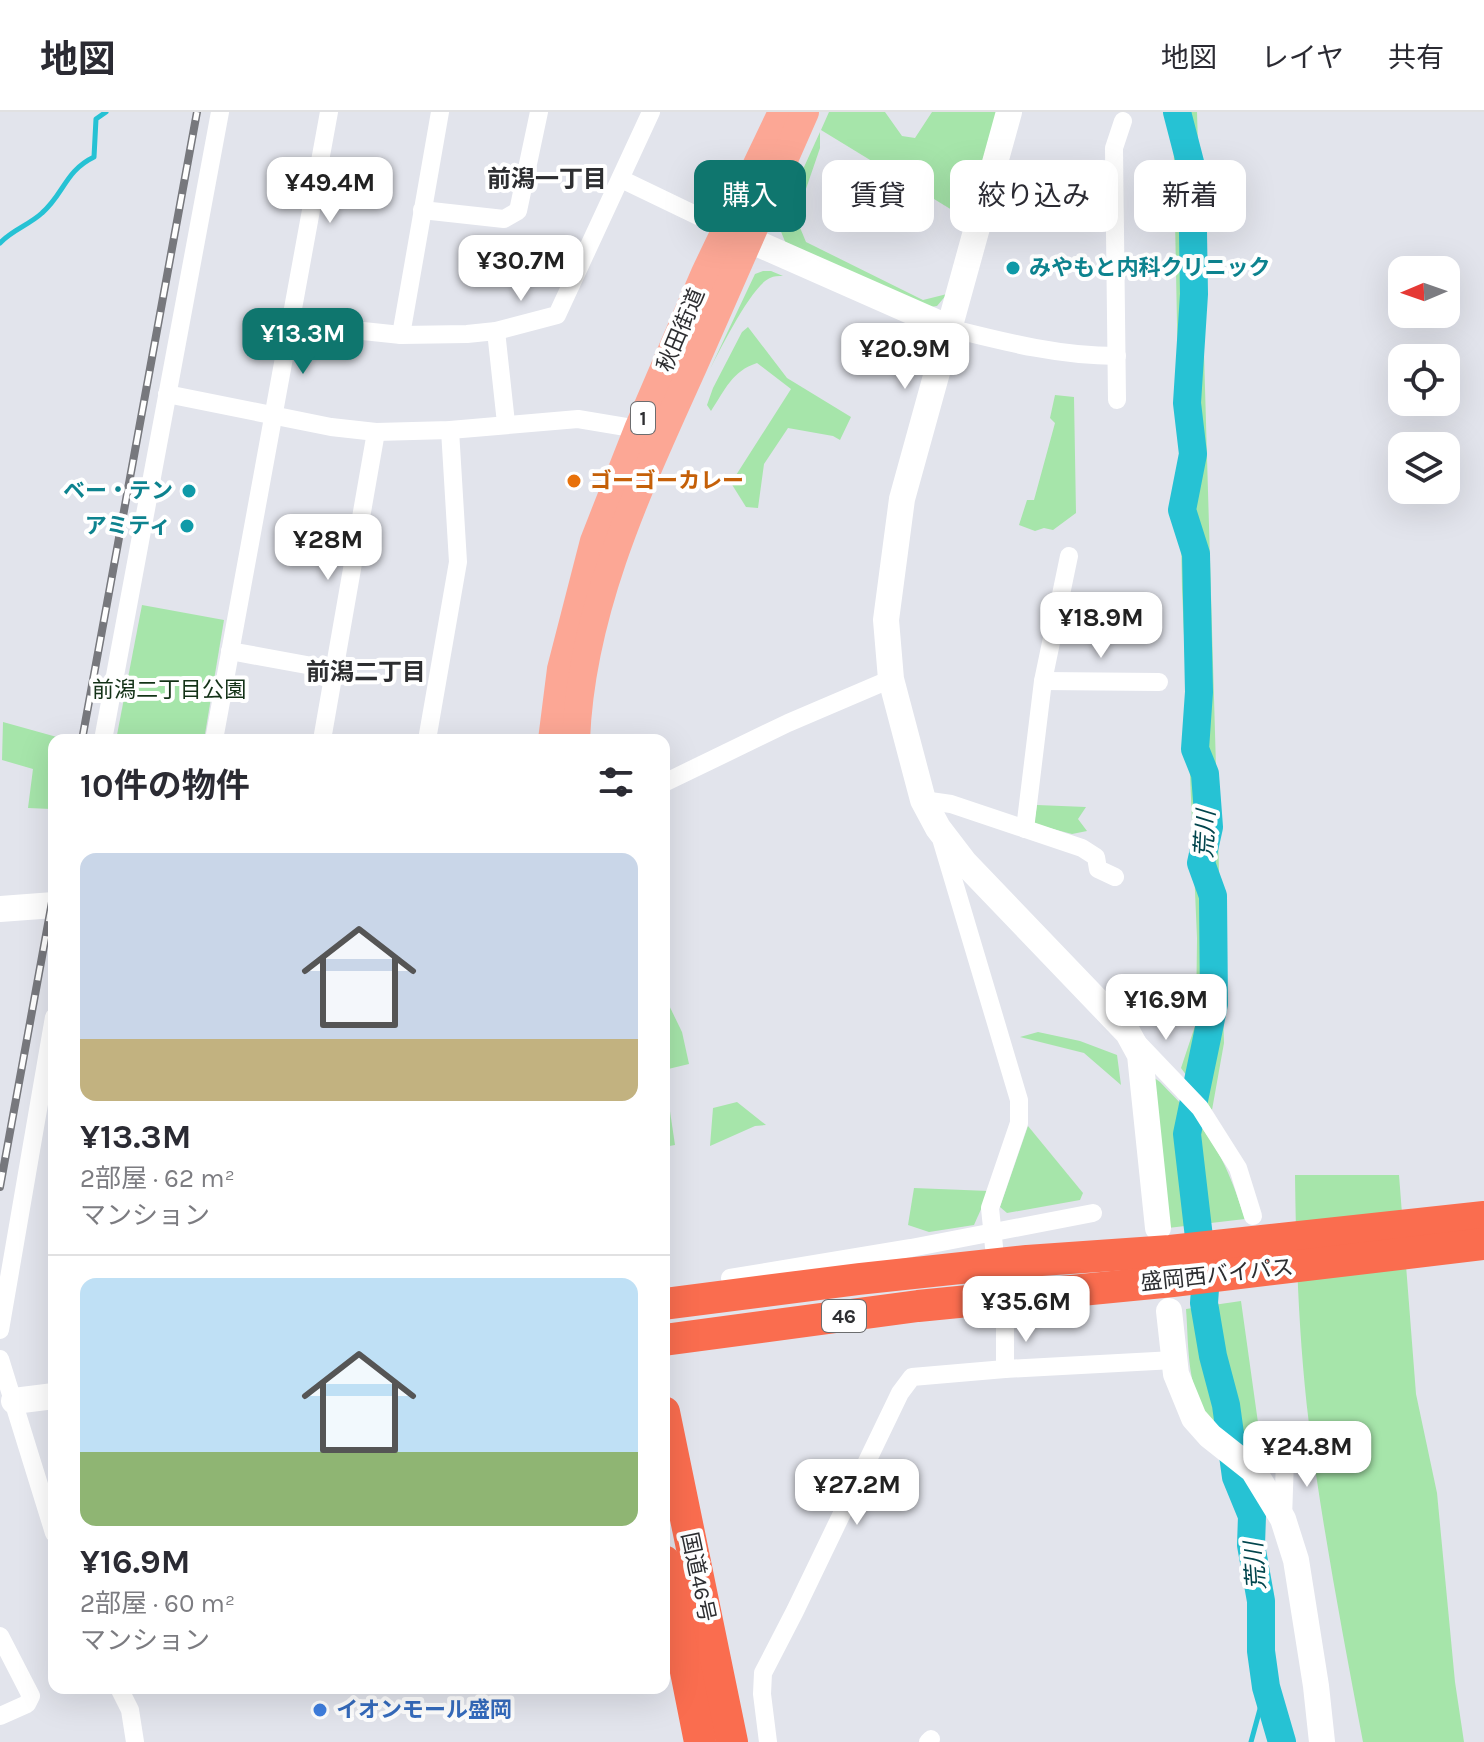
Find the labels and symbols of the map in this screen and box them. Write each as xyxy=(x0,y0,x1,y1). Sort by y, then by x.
pin: ¥49.4M xyxy=(265,157,395,225)
district label: 前潟一丁目 xyxy=(487,165,607,193)
pin: ¥30.7M xyxy=(456,235,586,303)
place label: みやもと内科クリニック xyxy=(1029,255,1271,281)
north arrow xyxy=(1388,256,1460,328)
marker: みやもと内科クリニック xyxy=(1004,259,1022,277)
street label: 秋田街道 xyxy=(652,284,710,376)
pin: ¥13.3M xyxy=(238,308,368,376)
pin: ¥20.9M xyxy=(840,323,970,391)
road number: 1 xyxy=(631,402,655,434)
place label: ゴーゴーカレー xyxy=(590,468,744,494)
marker: ゴーゴーカレー xyxy=(565,472,583,490)
place label: ベー・テン xyxy=(63,478,173,504)
marker: ベー・テン xyxy=(180,482,198,500)
place label: アミティ xyxy=(85,513,171,539)
pin: ¥28M xyxy=(281,514,375,582)
marker: アミティ xyxy=(178,517,196,535)
pin: ¥18.9M xyxy=(1036,592,1166,660)
district label: 前潟二丁目 xyxy=(306,658,426,686)
park label: 前潟二丁目公園 xyxy=(92,677,246,703)
water label: 荒川 xyxy=(1190,806,1220,859)
pin: ¥16.9M xyxy=(1101,974,1231,1042)
street label: 盛岡西バイパス xyxy=(1139,1254,1295,1296)
pin: ¥35.6M xyxy=(961,1276,1091,1344)
road number: 46 xyxy=(822,1300,866,1332)
pin: ¥24.8M xyxy=(1242,1421,1372,1489)
pin: ¥27.2M xyxy=(792,1459,922,1527)
street label: 国道46号 xyxy=(676,1530,720,1624)
water label: 荒川 xyxy=(1239,1538,1271,1591)
place label: イオンモール盛岡 xyxy=(336,1697,512,1723)
marker: イオンモール盛岡 xyxy=(311,1701,329,1719)

